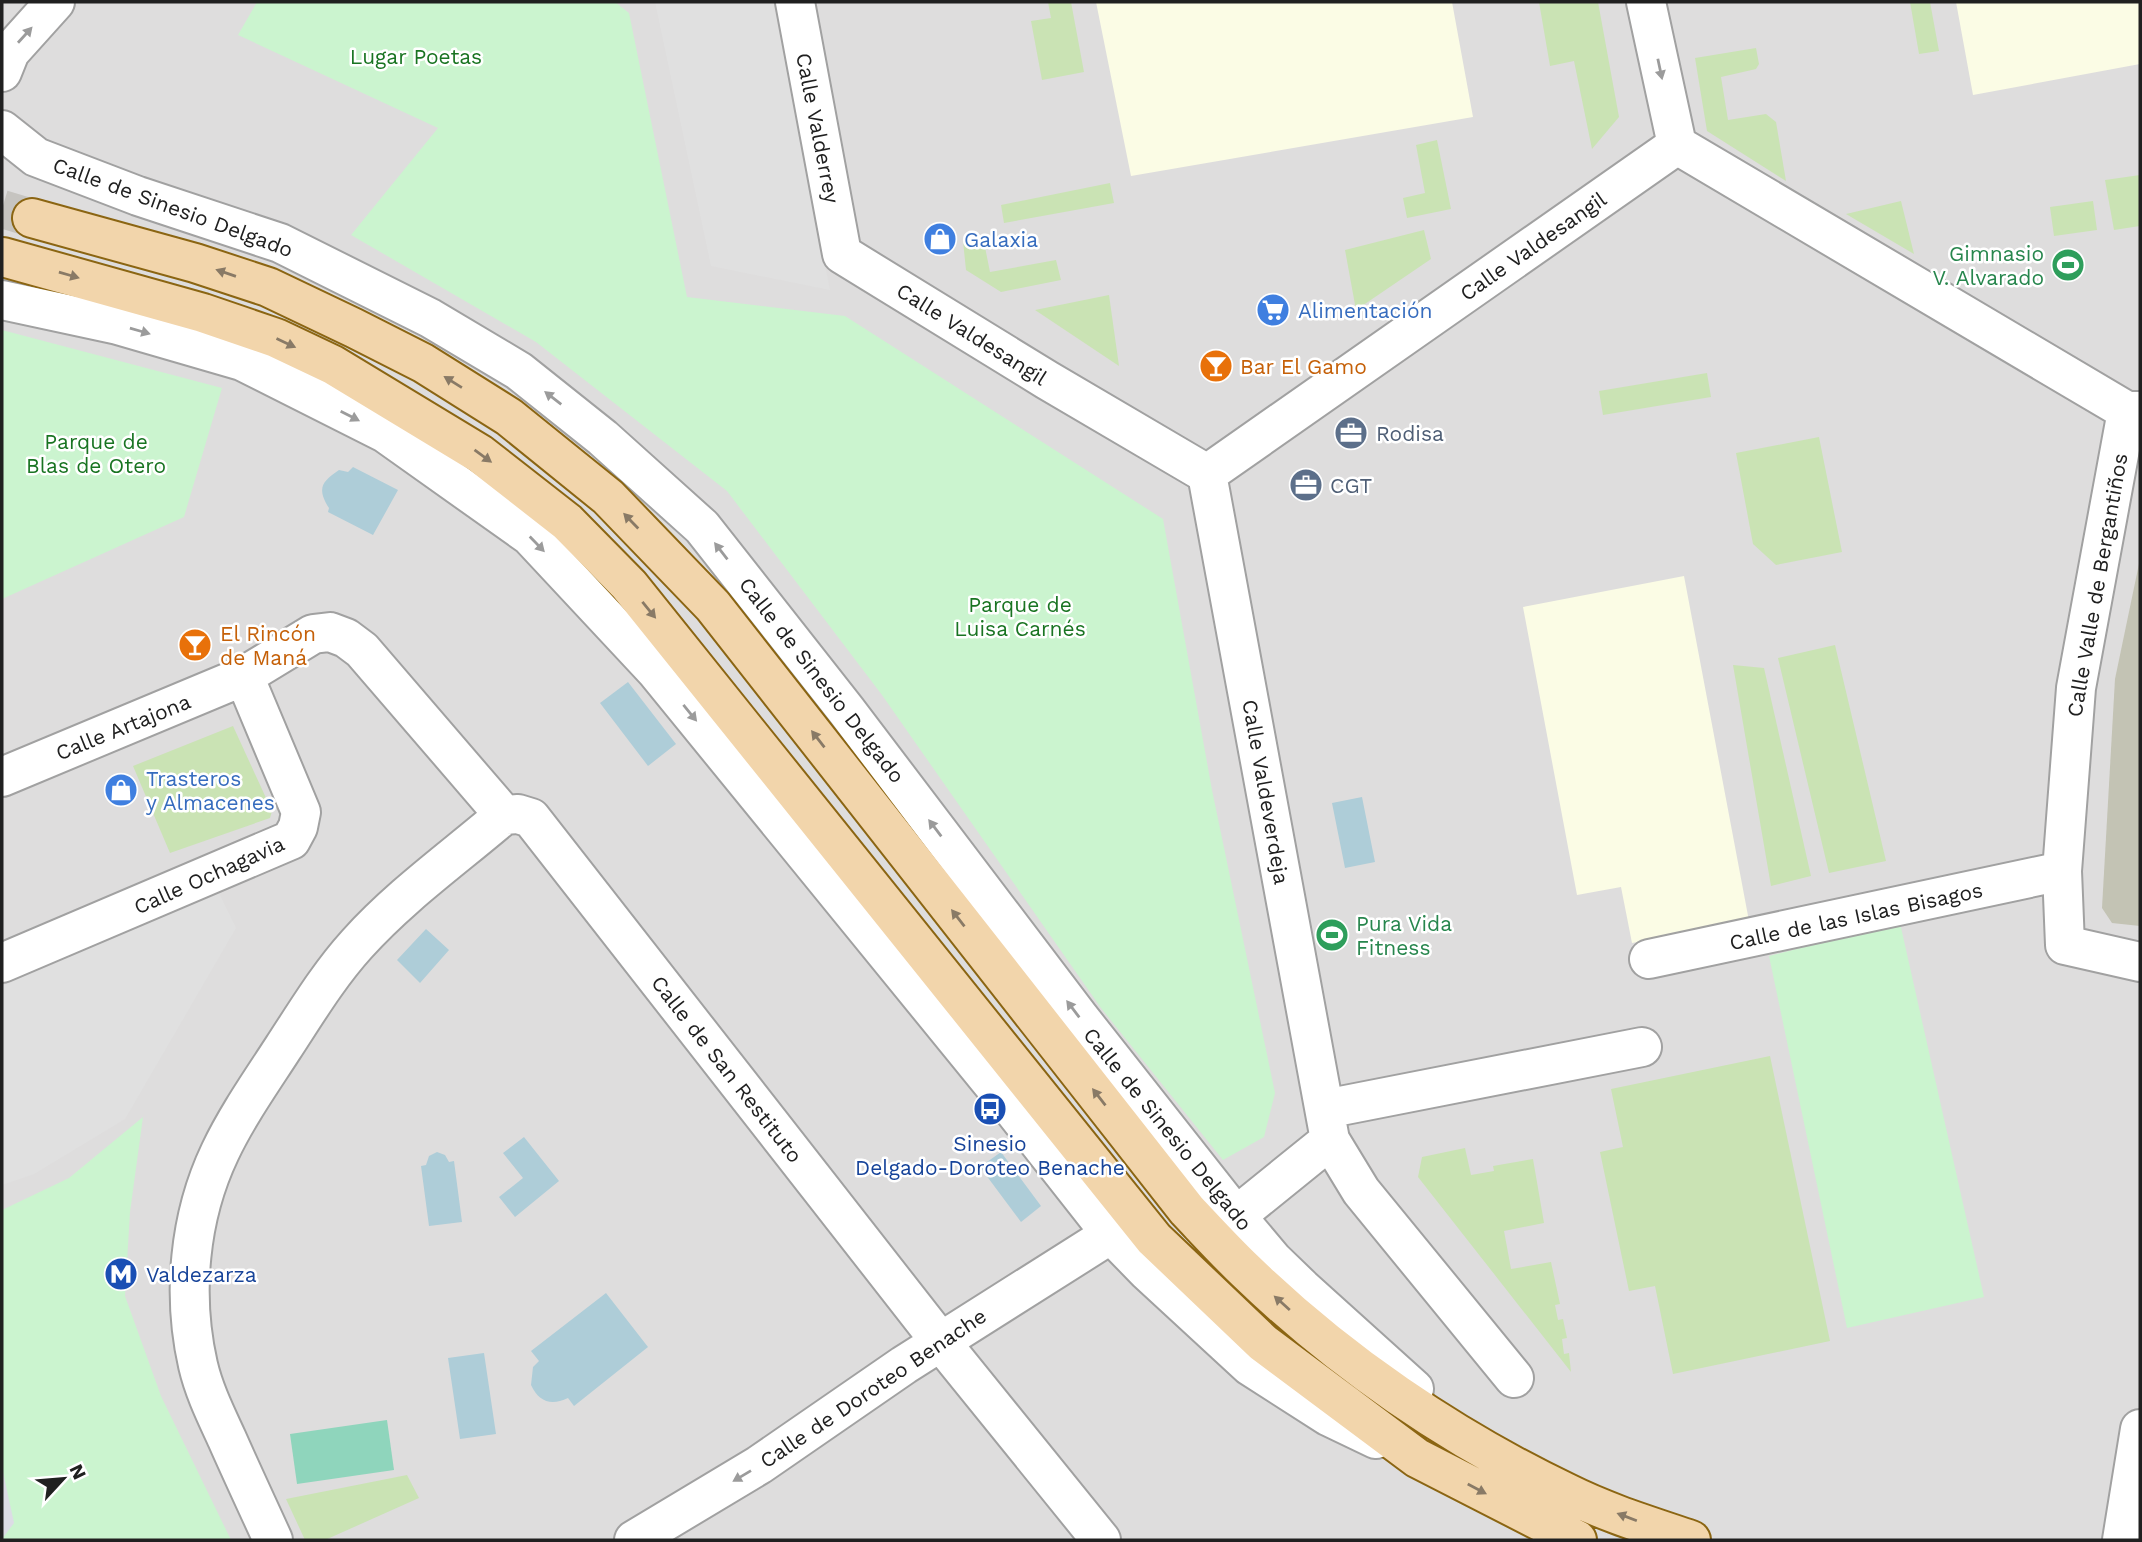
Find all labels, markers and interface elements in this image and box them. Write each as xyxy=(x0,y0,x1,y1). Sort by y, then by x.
one-way arrow xyxy=(17,26,33,44)
park label: Lugar Poetas xyxy=(350,44,482,69)
street label: Calle Valderrey xyxy=(791,51,845,206)
one-way arrow xyxy=(1655,58,1666,80)
street label: Calle de Sinesio Delgado xyxy=(49,152,297,262)
street label: Calle Valdesangil xyxy=(1455,186,1611,306)
shop icon: Galaxia xyxy=(921,220,959,258)
place label: Galaxia xyxy=(964,227,1038,252)
place label: Gimnasio V. Alvarado xyxy=(1933,241,2044,290)
sports icon: Gimnasio V. Alvarado xyxy=(2049,246,2087,284)
one-way arrow xyxy=(215,267,236,278)
one-way arrow xyxy=(58,271,79,281)
street label: Calle Valdesangil xyxy=(892,278,1052,391)
supermarket icon: Alimentación xyxy=(1254,291,1292,329)
place label: Alimentación xyxy=(1298,298,1432,323)
one-way arrow xyxy=(130,327,151,337)
one-way arrow xyxy=(276,337,296,349)
bar icon: Bar El Gamo xyxy=(1197,347,1235,385)
place label: Bar El Gamo xyxy=(1240,354,1367,379)
one-way arrow xyxy=(443,375,463,388)
one-way arrow xyxy=(544,392,562,406)
one-way arrow xyxy=(340,410,360,421)
office icon: Rodisa xyxy=(1332,414,1370,452)
place label: Rodisa xyxy=(1376,421,1444,446)
park label: Parque de Blas de Otero xyxy=(26,429,166,478)
one-way arrow xyxy=(473,449,492,463)
street label: Calle Valle de Bergantiños xyxy=(2061,451,2133,719)
office icon: CGT xyxy=(1287,466,1325,504)
place label: CGT xyxy=(1330,473,1372,498)
one-way arrow xyxy=(623,513,640,530)
one-way arrow xyxy=(529,536,546,553)
one-way arrow xyxy=(714,542,729,560)
street label: Calle de Sinesio Delgado xyxy=(734,572,910,788)
park label: Parque de Luisa Carnés xyxy=(954,592,1086,641)
one-way arrow xyxy=(641,601,656,618)
place label: El Rincón de Maná xyxy=(220,621,316,670)
bar icon: El Rincón de Maná xyxy=(176,626,214,664)
street label: Calle Artajona xyxy=(52,689,194,765)
street label: Calle Valdeverdeja xyxy=(1237,698,1295,887)
one-way arrow xyxy=(682,704,697,721)
one-way arrow xyxy=(811,731,826,748)
place label: Trasteros y Almacenes xyxy=(146,766,275,815)
shop icon: Trasteros y Almacenes xyxy=(102,771,140,809)
one-way arrow xyxy=(928,819,943,837)
street label: Calle Ochagavia xyxy=(130,831,288,919)
street label: Calle de las Islas Bisagos xyxy=(1727,877,1985,955)
one-way arrow xyxy=(951,910,966,928)
place label: Pura Vida Fitness xyxy=(1356,911,1452,960)
sports icon: Pura Vida Fitness xyxy=(1313,916,1351,954)
street label: Calle de San Restituto xyxy=(646,970,808,1168)
one-way arrow xyxy=(1066,1000,1080,1018)
street label: Calle de Sinesio Delgado xyxy=(1078,1022,1258,1236)
one-way arrow xyxy=(1091,1089,1106,1107)
bus stop icon: Sinesio Delgado-Doroteo Benache xyxy=(971,1090,1009,1128)
place label: Sinesio Delgado-Doroteo Benache xyxy=(855,1131,1125,1180)
metro station icon: Valdezarza xyxy=(102,1255,140,1293)
place label: Valdezarza xyxy=(146,1262,257,1287)
one-way arrow xyxy=(1274,1296,1291,1312)
street label: Calle de Doroteo Benache xyxy=(755,1303,991,1473)
north arrow xyxy=(28,1444,98,1514)
text: N xyxy=(64,1460,91,1483)
one-way arrow xyxy=(732,1469,751,1482)
one-way arrow xyxy=(1467,1484,1487,1495)
one-way arrow xyxy=(1617,1512,1638,1523)

